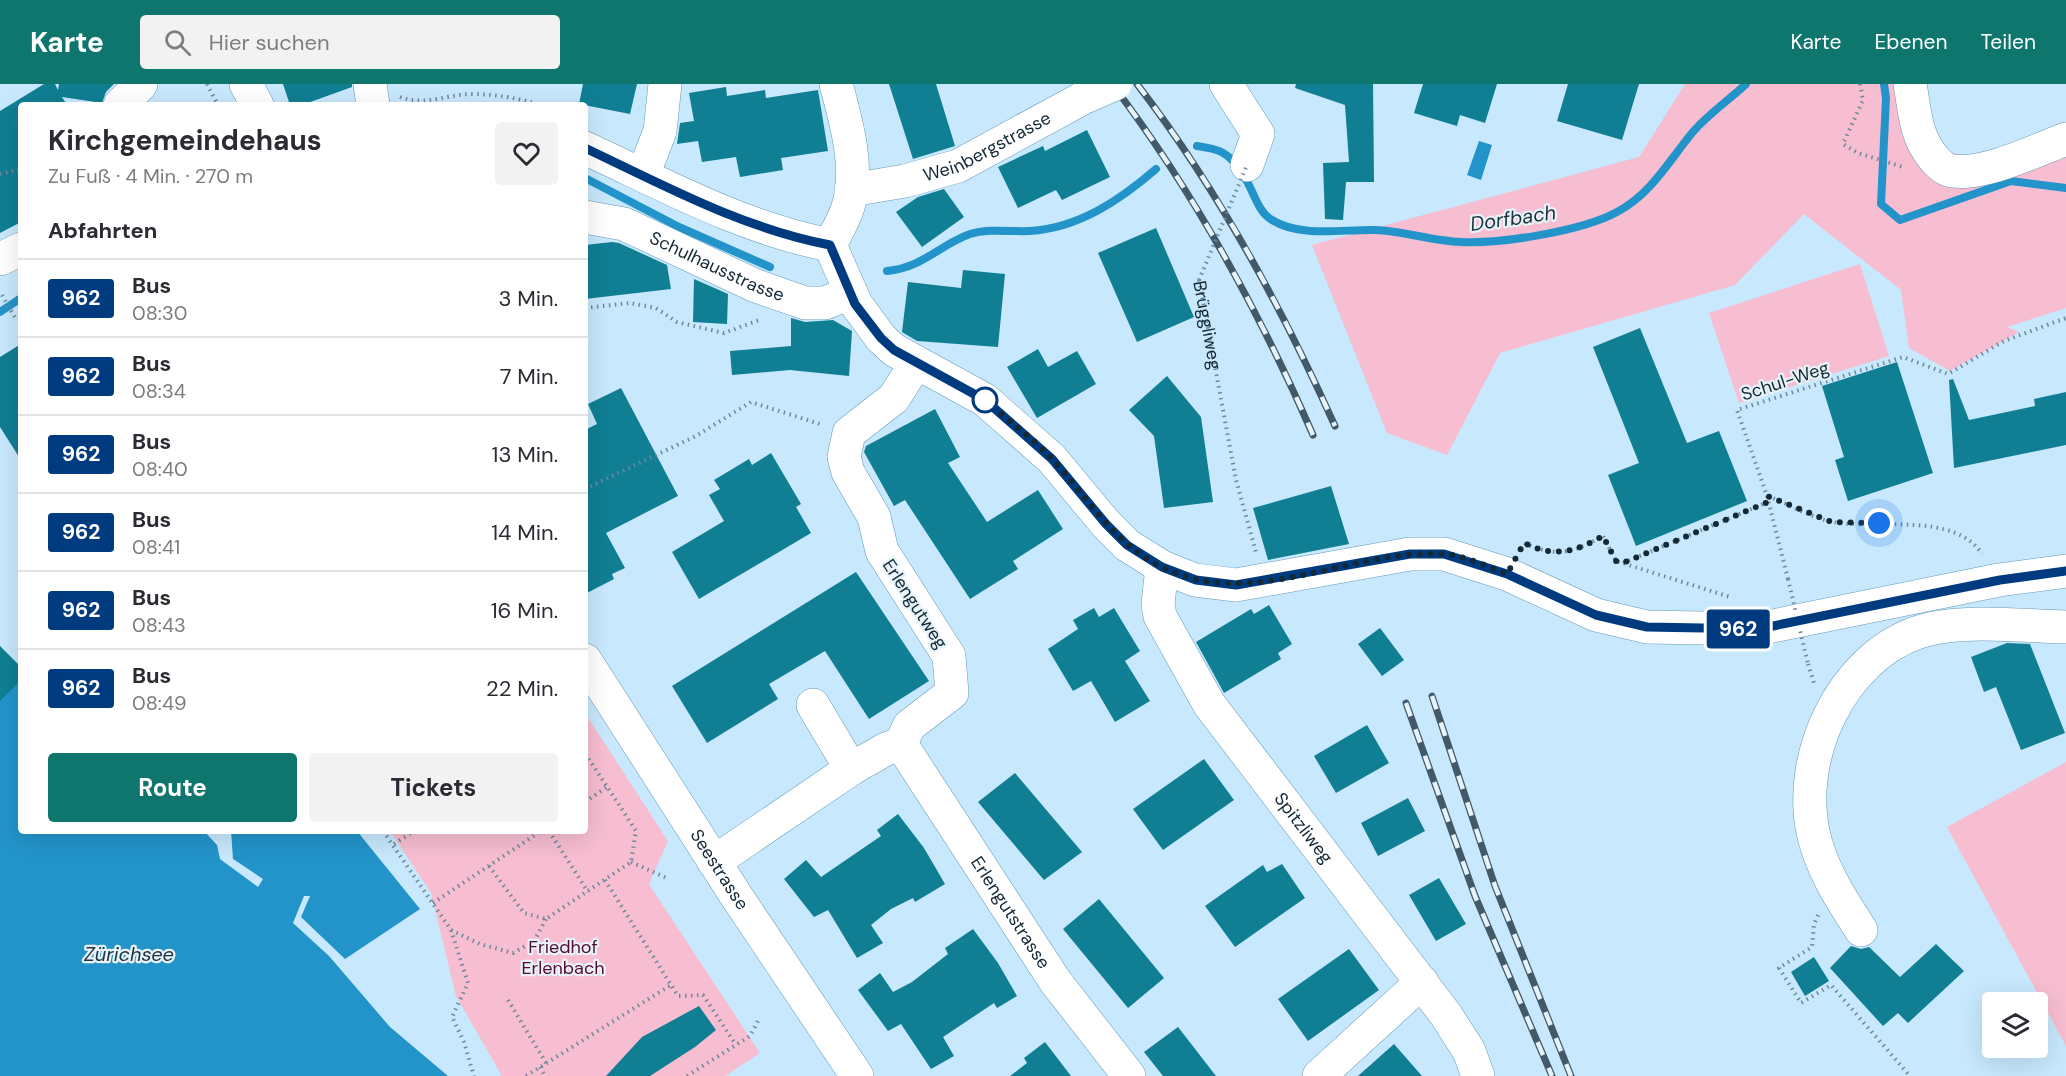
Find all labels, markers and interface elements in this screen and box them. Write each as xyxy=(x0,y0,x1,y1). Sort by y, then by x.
search box xyxy=(140,15,560,69)
text: Karte xyxy=(30,24,104,61)
icon: search xyxy=(161,26,194,59)
text: Hier suchen xyxy=(209,28,330,57)
text: Karte xyxy=(1791,28,1841,56)
text: Ebenen xyxy=(1874,28,1947,56)
text: Teilen xyxy=(1980,28,2036,56)
street label: Weinbergstrasse xyxy=(920,106,1055,187)
text: Kirchgemeindehaus xyxy=(48,122,322,159)
button: heart xyxy=(495,122,558,185)
text: Zu Fuß · 4 Min. · 270 m xyxy=(48,163,253,189)
water label: Dorfbach xyxy=(1468,199,1558,237)
text: Abfahrten xyxy=(48,216,157,245)
street label: Schulhausstrasse xyxy=(646,226,788,307)
text: Bus xyxy=(132,271,171,300)
street label: Brüggliweg xyxy=(1187,279,1227,372)
text: 962 xyxy=(62,284,100,312)
text: 3 Min. xyxy=(498,284,558,313)
text: 08:30 xyxy=(132,300,187,326)
text: Bus xyxy=(132,349,171,378)
street label: Schul-Weg xyxy=(1738,356,1832,406)
text: 962 xyxy=(62,362,100,390)
text: 7 Min. xyxy=(500,362,558,391)
text: 08:34 xyxy=(132,378,186,404)
unlabelled marker xyxy=(972,387,998,413)
text: Bus xyxy=(132,427,171,456)
text: 962 xyxy=(62,440,100,468)
text: 13 Min. xyxy=(492,440,558,469)
text: 08:40 xyxy=(132,456,188,482)
text: Bus xyxy=(132,505,171,534)
your location xyxy=(1864,508,1894,538)
text: 962 xyxy=(62,518,100,546)
text: 14 Min. xyxy=(491,518,558,547)
text: 08:41 xyxy=(132,534,180,560)
street label: Erlengutweg xyxy=(877,555,953,653)
text: Bus xyxy=(132,583,171,612)
text: 962 xyxy=(62,596,100,624)
text: 16 Min. xyxy=(491,596,558,625)
line badge: 962 xyxy=(1704,610,1772,648)
text: 08:43 xyxy=(132,612,186,638)
text: 962 xyxy=(1719,615,1757,643)
text: Bus xyxy=(132,661,171,690)
text: 962 xyxy=(62,674,100,702)
text: 22 Min. xyxy=(486,674,558,703)
text: 08:49 xyxy=(132,690,187,716)
button: Route xyxy=(48,753,297,822)
button: Tickets xyxy=(309,753,558,822)
street label: Spitzliweg xyxy=(1269,788,1338,868)
street label: Seestrasse xyxy=(685,825,754,915)
street label: Erlengutstrasse xyxy=(965,852,1056,973)
park label: Friedhof Erlenbach xyxy=(521,935,605,980)
water label: Zürichsee xyxy=(84,941,174,967)
map controls xyxy=(1982,992,2048,1058)
button: layers xyxy=(1982,992,2048,1058)

